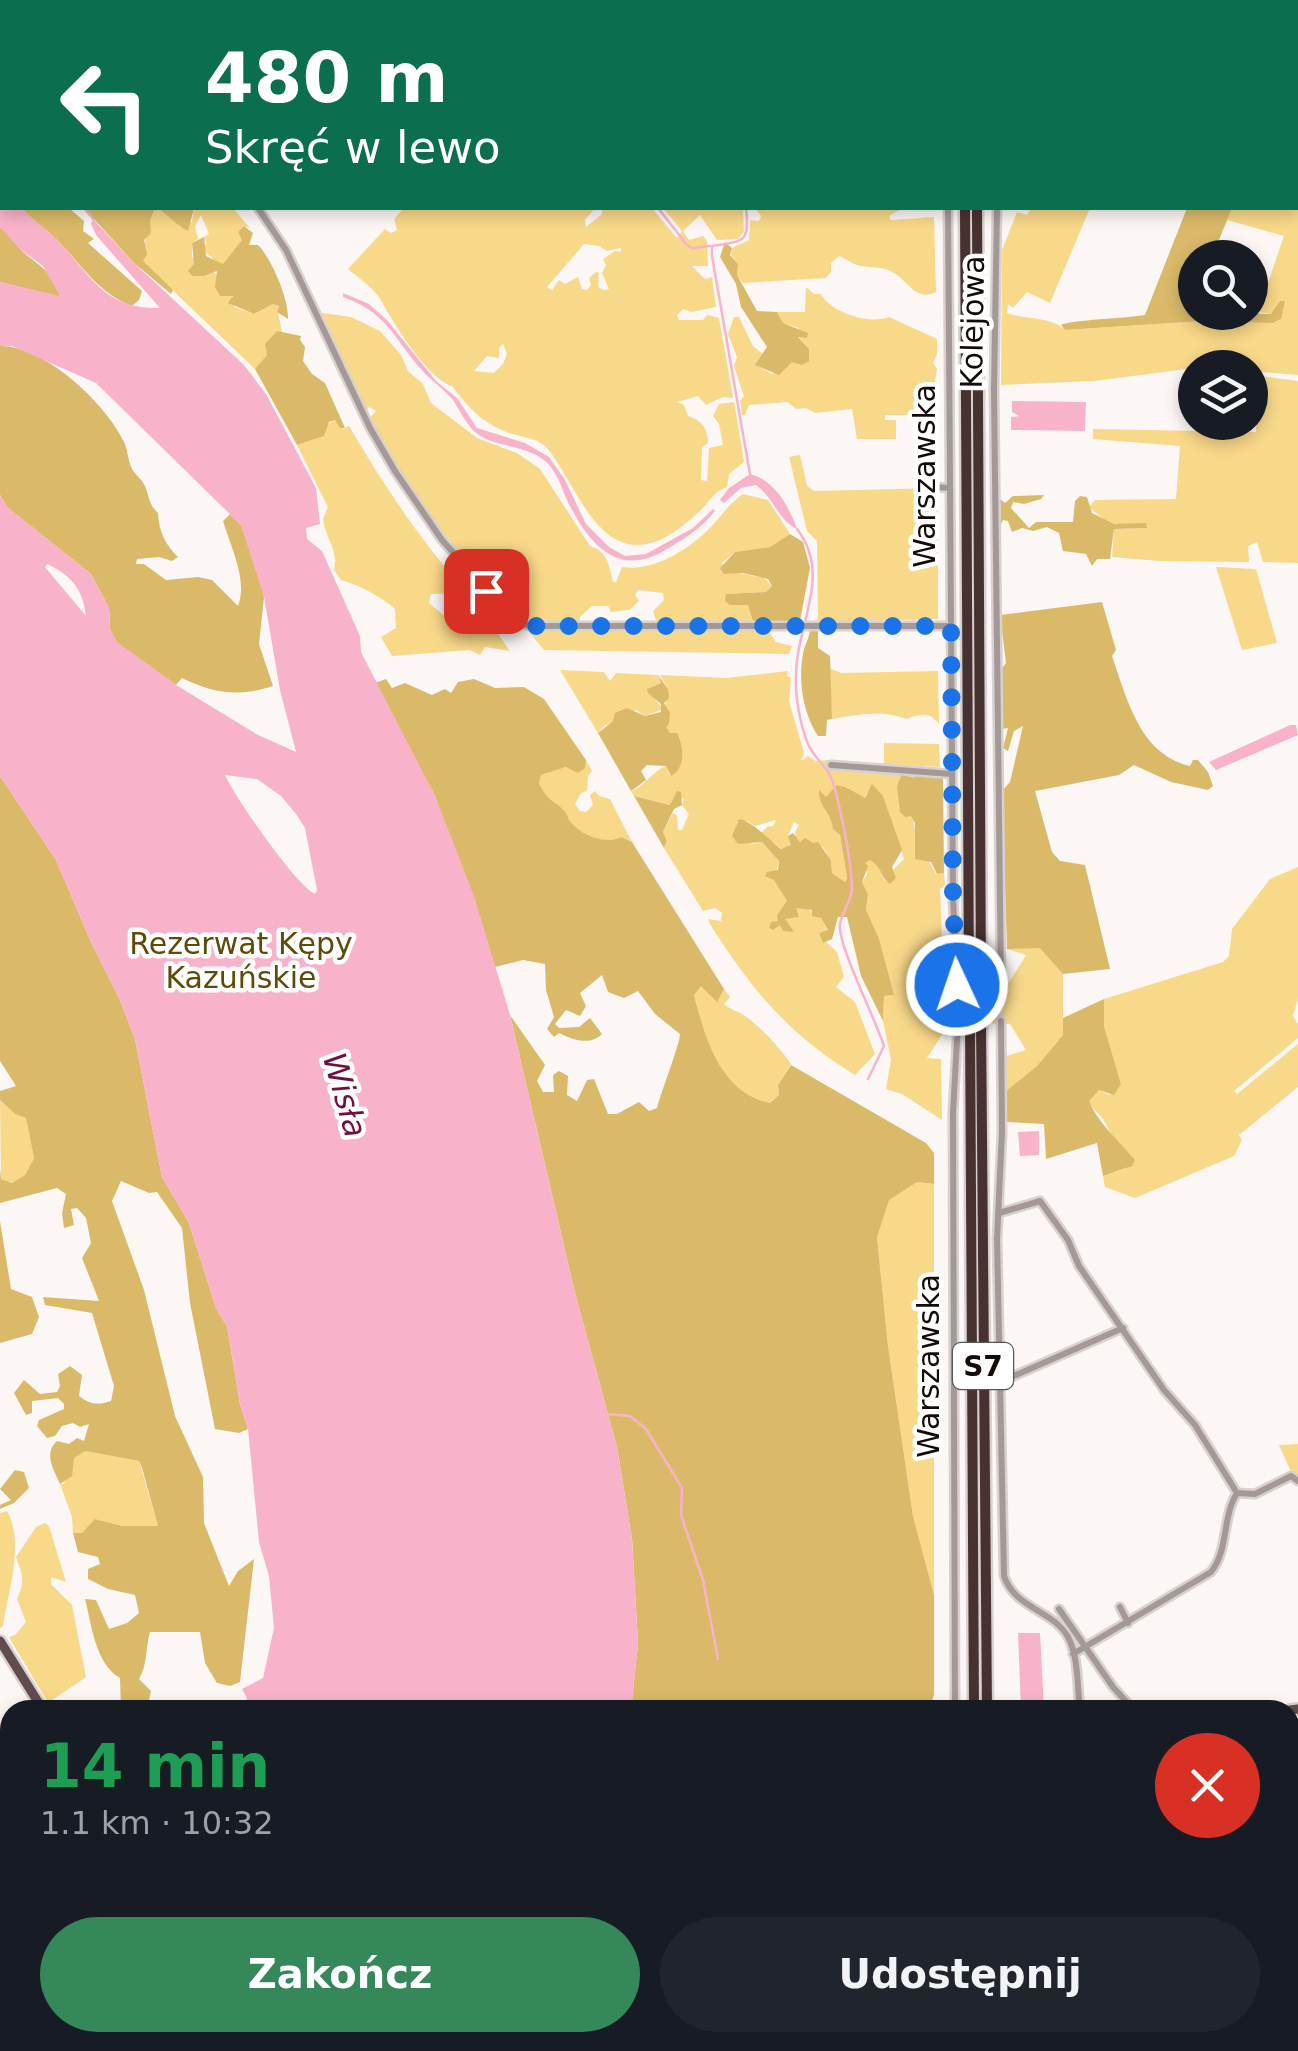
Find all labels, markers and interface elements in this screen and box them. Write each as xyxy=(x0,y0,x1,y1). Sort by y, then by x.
text: 480 m xyxy=(205,37,448,119)
icon: left xyxy=(40,40,170,170)
text: Skręć w lewo xyxy=(205,121,501,174)
map controls xyxy=(1178,240,1268,440)
button: search xyxy=(1178,240,1268,330)
street label: Kolejowa xyxy=(954,255,991,389)
button: layers xyxy=(1178,350,1268,440)
street label: Warszawska xyxy=(907,384,942,568)
pin xyxy=(444,549,529,634)
icon: arrive xyxy=(459,564,514,619)
park label: Rezerwat Kępy Kazuńskie xyxy=(129,926,353,995)
position arrow xyxy=(905,933,1009,1037)
water label: Wisła xyxy=(315,1048,375,1142)
street label: Warszawska xyxy=(911,1274,946,1458)
road number: S7 xyxy=(953,1343,1013,1389)
text: 14 min xyxy=(40,1731,270,1801)
button: close xyxy=(1155,1733,1260,1838)
text: 1.1 km · 10:32 xyxy=(40,1804,274,1842)
button: Zakończ xyxy=(40,1917,640,2032)
button: Udostępnij xyxy=(660,1917,1260,2032)

